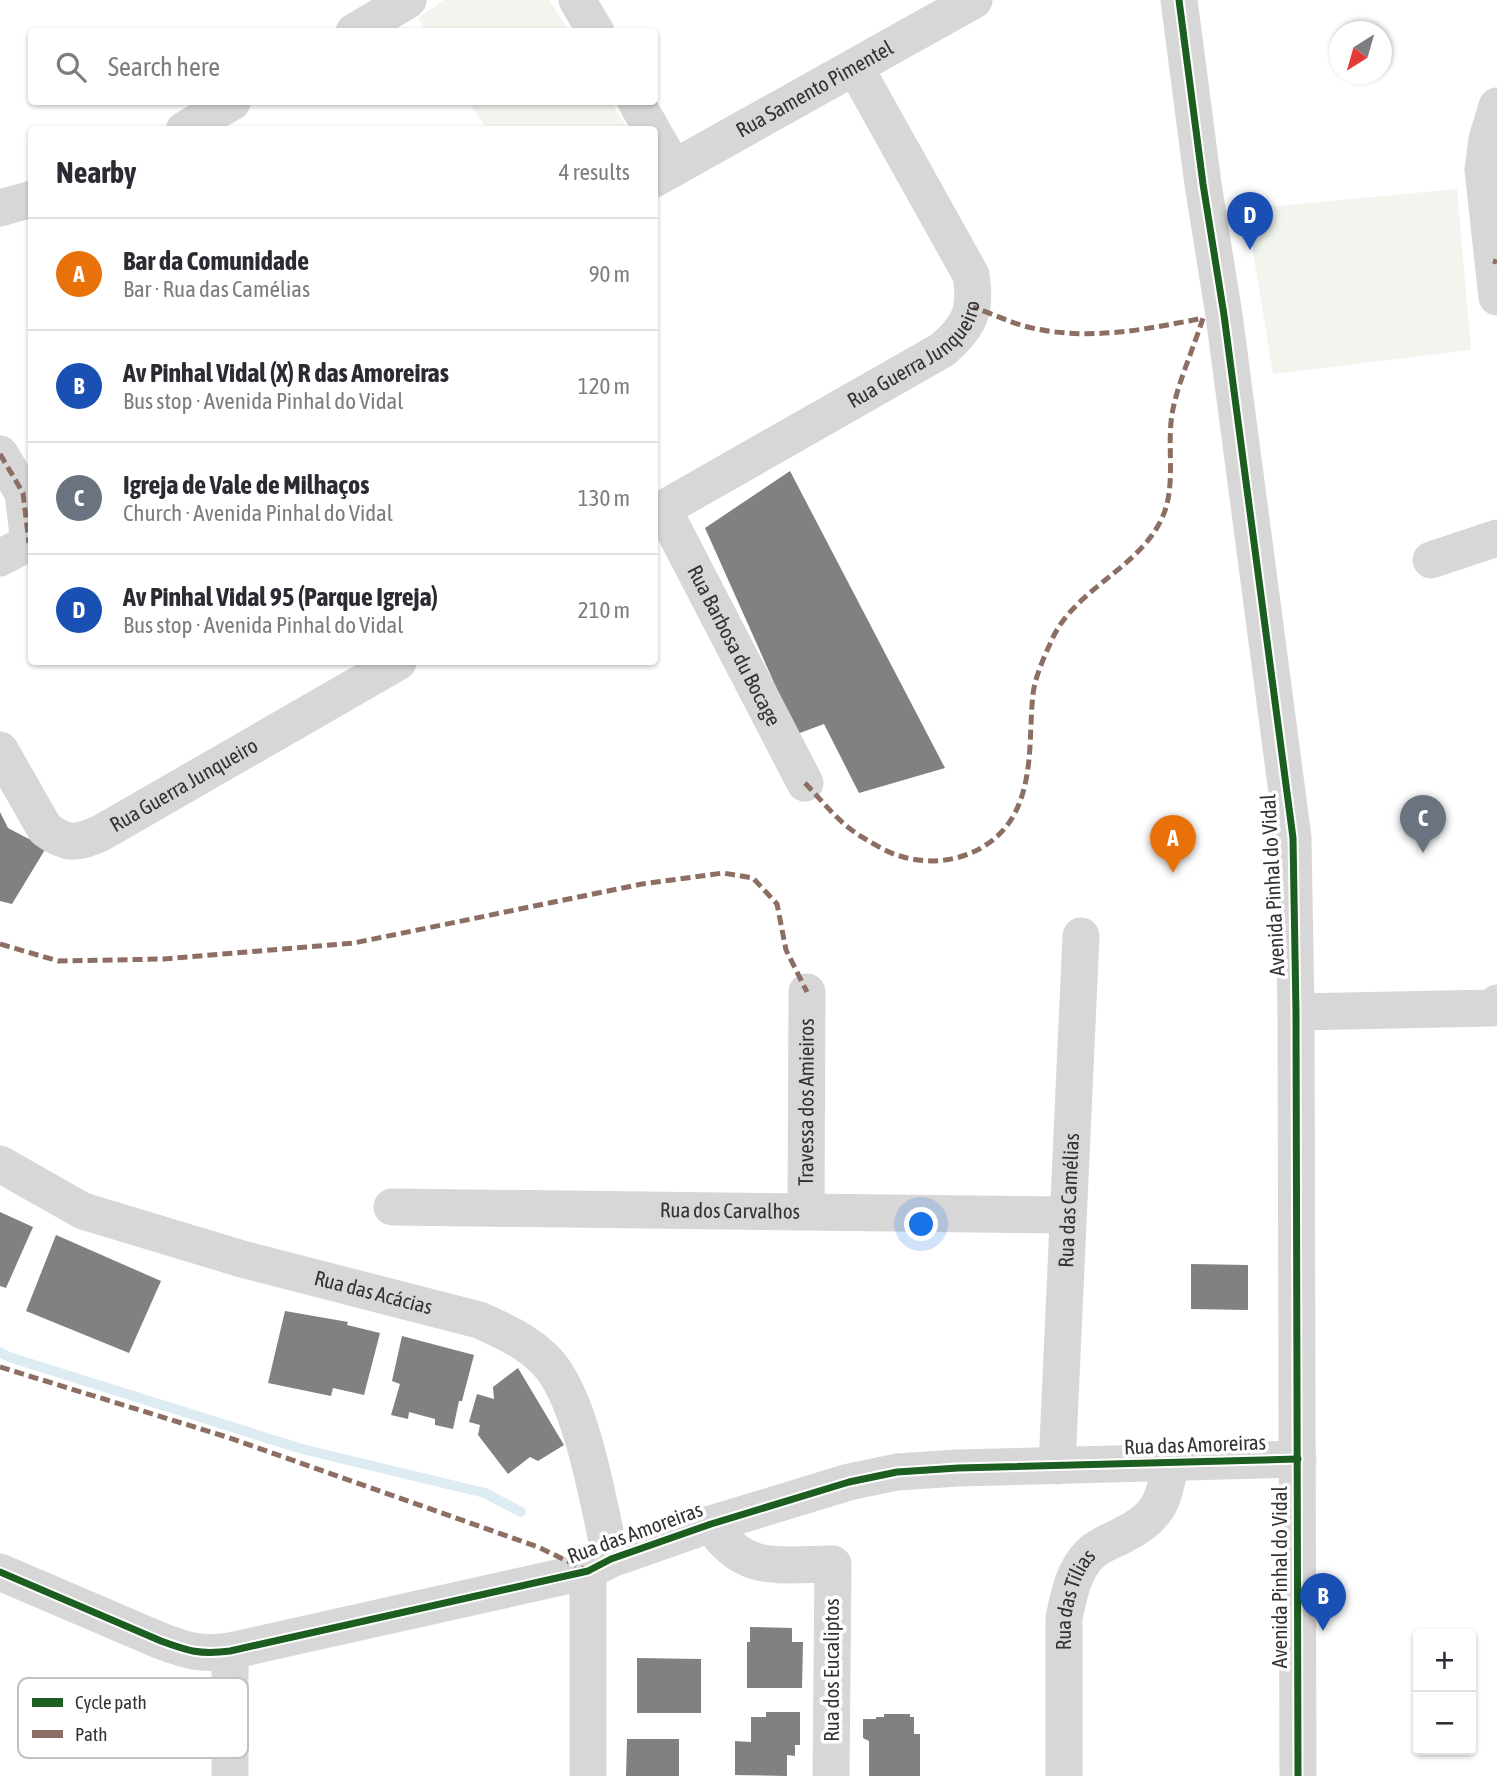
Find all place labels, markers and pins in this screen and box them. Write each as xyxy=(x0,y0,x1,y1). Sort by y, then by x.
pin: D xyxy=(1227,192,1273,250)
pin: C xyxy=(1400,795,1446,853)
pin: A xyxy=(1150,815,1196,873)
pin: B xyxy=(1300,1573,1346,1631)

